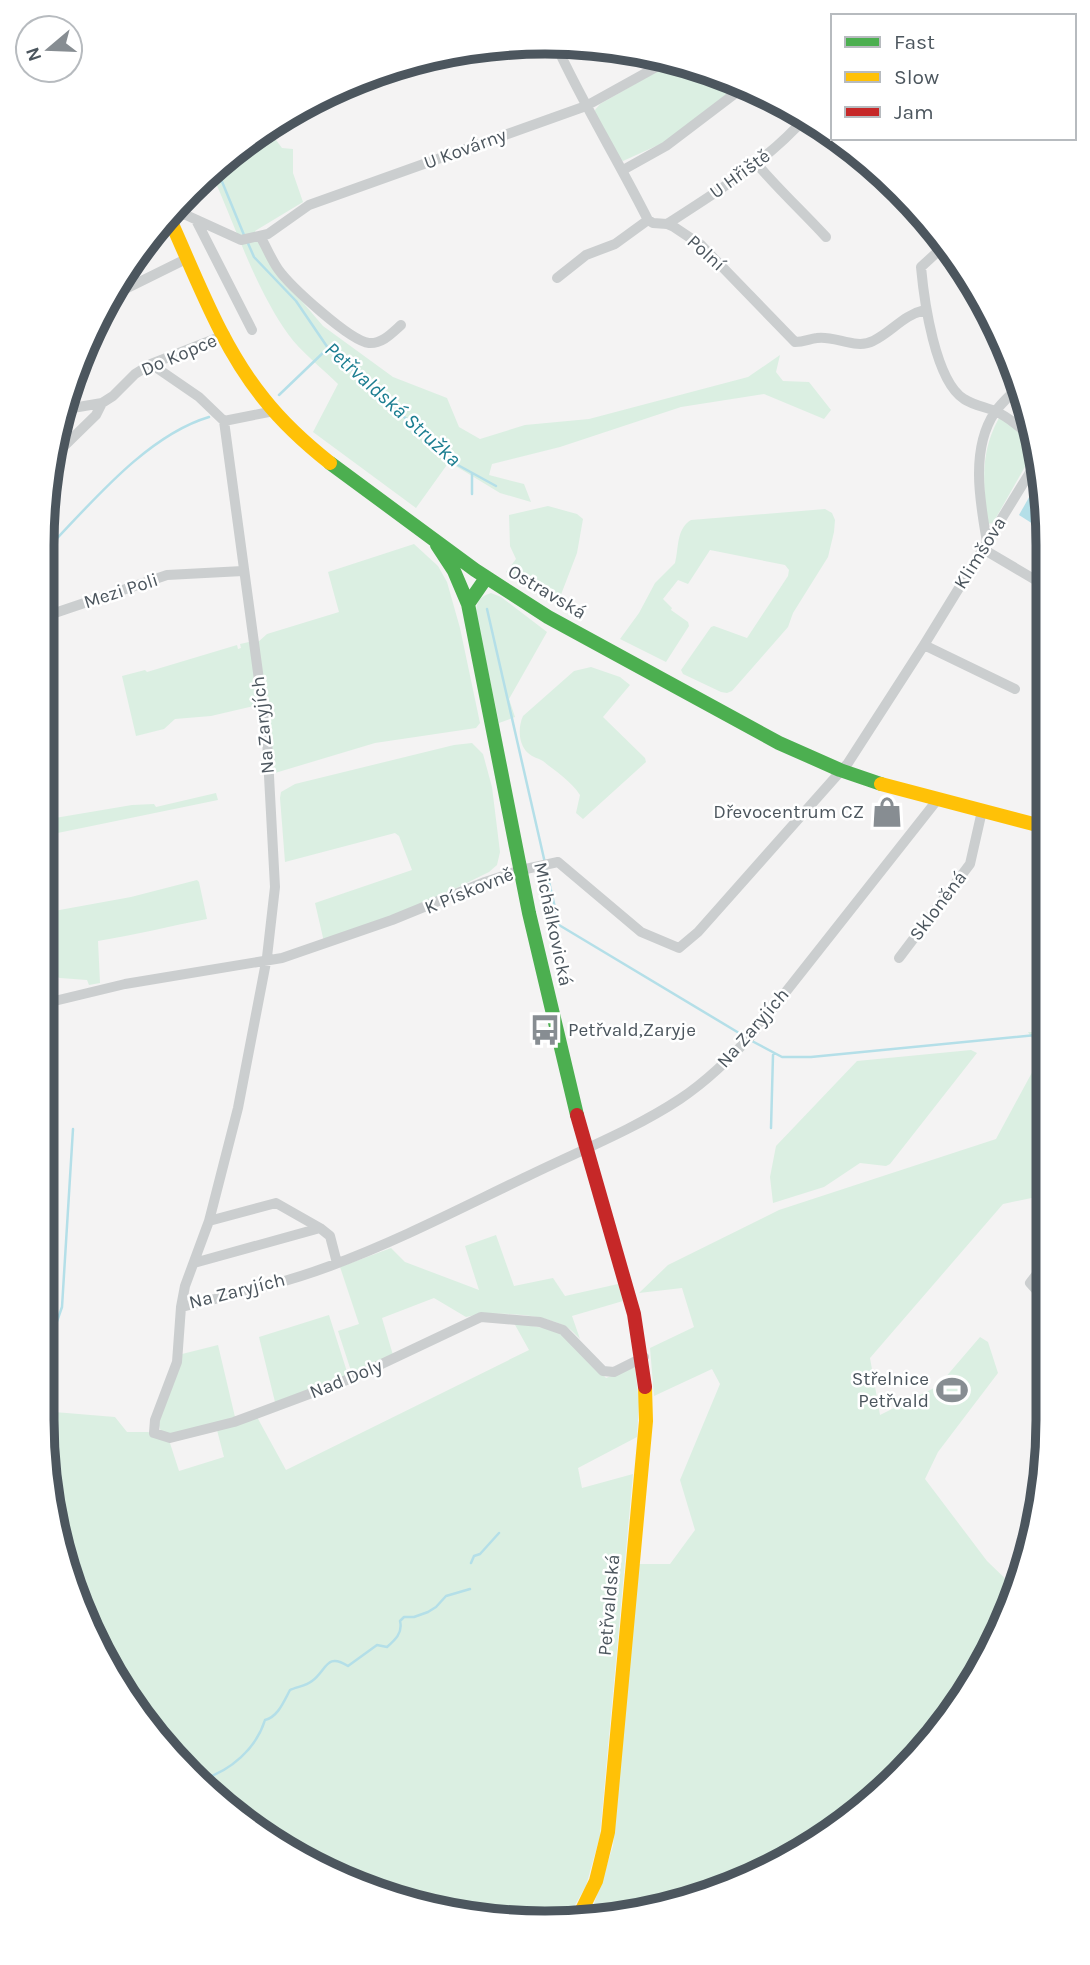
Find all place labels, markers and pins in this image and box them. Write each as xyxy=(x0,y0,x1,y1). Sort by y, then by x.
shop icon: Dřevocentrum CZ xyxy=(870,795,904,829)
place label: Dřevocentrum CZ xyxy=(713,801,864,823)
bus stop icon: Petřvald,Zaryje xyxy=(528,1013,562,1047)
place label: Petřvald,Zaryje xyxy=(568,1019,696,1041)
place label: Střelnice Petřvald xyxy=(852,1368,929,1412)
sports icon: Střelnice Petřvald xyxy=(935,1373,969,1407)

